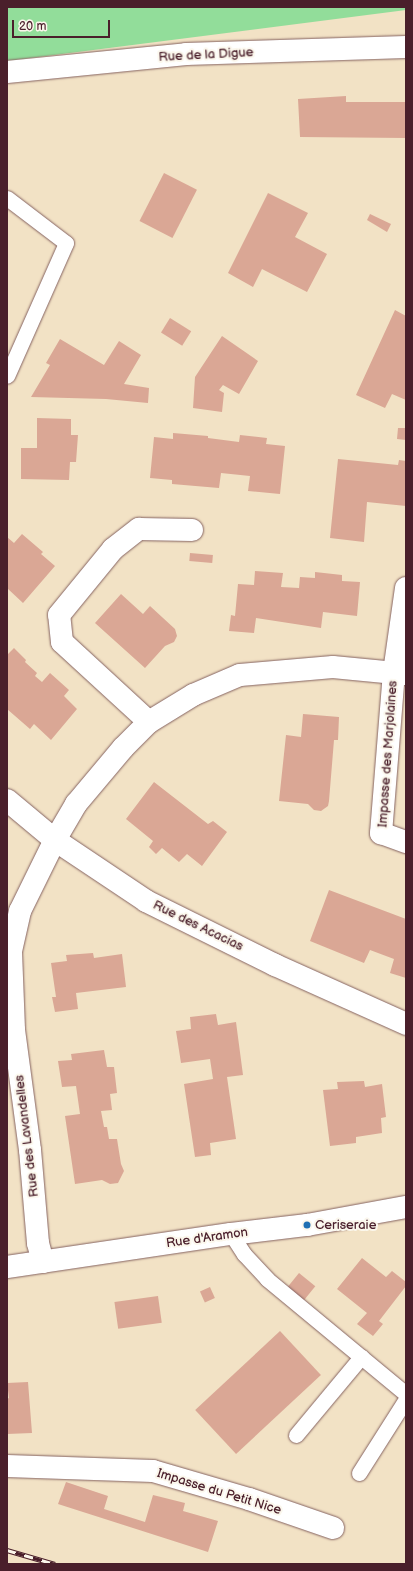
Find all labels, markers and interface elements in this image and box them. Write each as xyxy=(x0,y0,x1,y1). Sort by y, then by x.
scale bar xyxy=(14,12,112,38)
text: 20 m xyxy=(19,19,46,34)
street label: Rue de la Digue xyxy=(158,45,254,65)
street label: Impasse des Marjolaines xyxy=(375,680,401,828)
street label: Rue des Acacias xyxy=(150,897,246,955)
street label: Rue des Lavandelles xyxy=(12,1074,42,1198)
place label: Ceriseraie xyxy=(315,1217,376,1233)
marker: Ceriseraie xyxy=(302,1220,312,1230)
street label: Rue d'Aramon xyxy=(165,1225,249,1251)
street label: Impasse du Petit Nice xyxy=(155,1466,283,1518)

